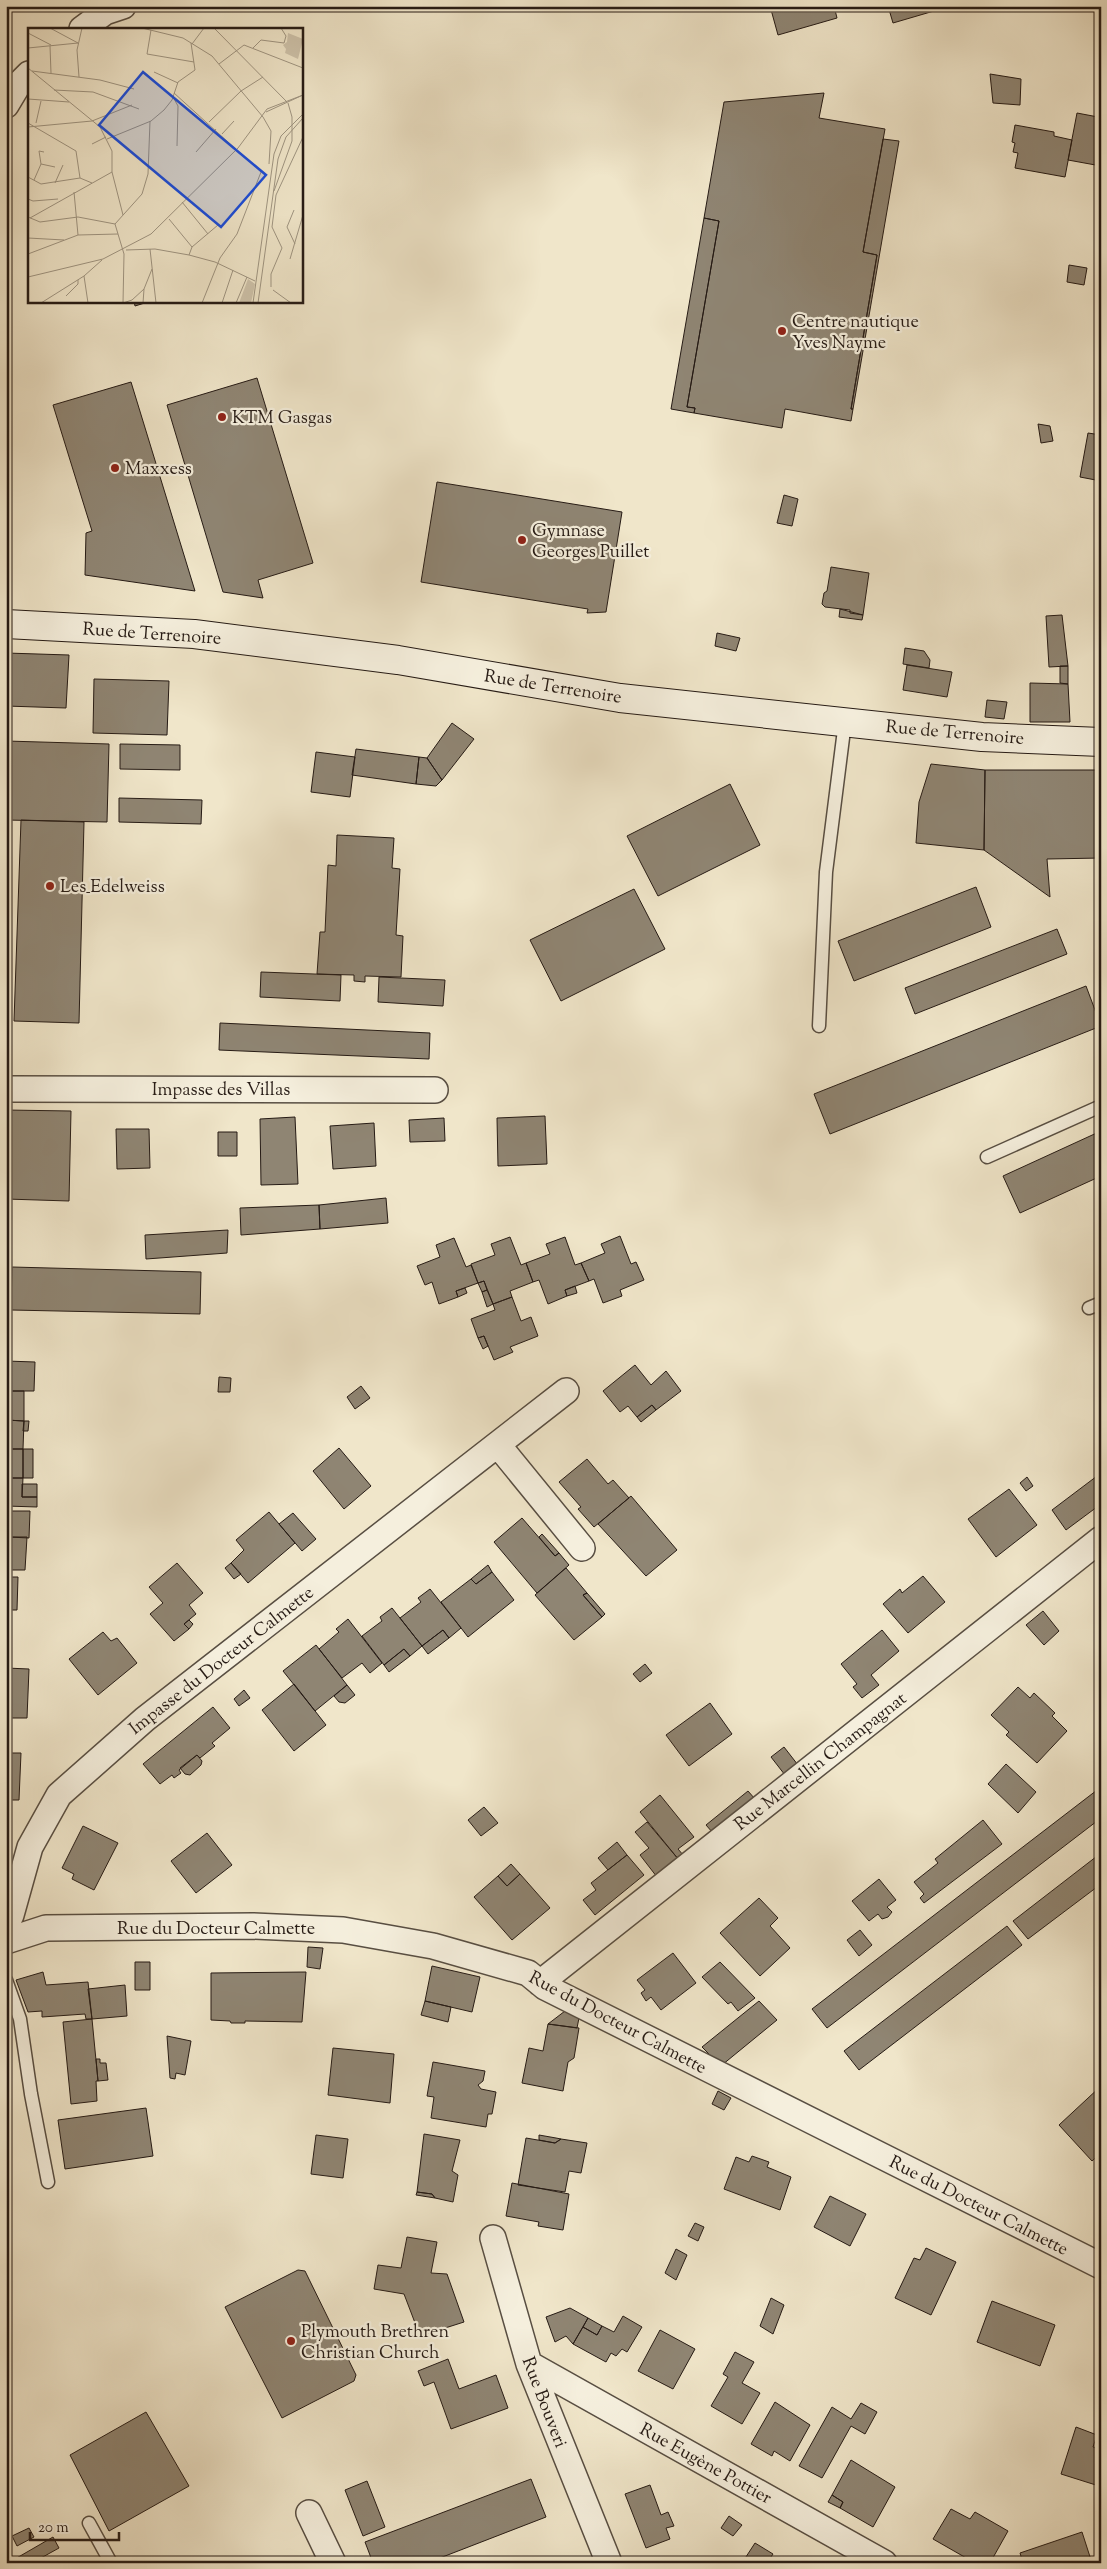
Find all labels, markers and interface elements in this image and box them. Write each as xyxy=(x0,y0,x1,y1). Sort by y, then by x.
inset map xyxy=(28,28,302,302)
place label: Centre nautique Yves Nayme xyxy=(792,310,919,357)
marker: Centre nautique Yves Nayme xyxy=(776,325,788,337)
place label: KTM Gasgas xyxy=(232,406,332,432)
marker: KTM Gasgas xyxy=(216,411,228,423)
place label: Maxxess xyxy=(125,457,192,483)
marker: Maxxess xyxy=(109,462,121,474)
place label: Gymnase Georges Puillet xyxy=(532,519,649,566)
marker: Gymnase Georges Puillet xyxy=(516,534,528,546)
street label: Rue de Terrenoire xyxy=(82,617,222,653)
street label: Rue de Terrenoire xyxy=(482,664,623,712)
street label: Rue de Terrenoire xyxy=(884,715,1025,753)
place label: Les_Edelweiss xyxy=(60,875,165,901)
marker: Les_Edelweiss xyxy=(44,880,56,892)
street label: Impasse des Villas xyxy=(152,1078,290,1104)
street label: Impasse du Docteur Calmette xyxy=(124,1581,320,1742)
street label: Rue Marcellin Champagnat xyxy=(730,1687,913,1838)
street label: Rue du Docteur Calmette xyxy=(117,1917,315,1943)
street label: Rue du Docteur Calmette xyxy=(523,1966,711,2082)
street label: Rue du Docteur Calmette xyxy=(884,2150,1072,2263)
place label: Plymouth Brethren Christian Church xyxy=(301,2320,450,2367)
marker: Plymouth Brethren Christian Church xyxy=(285,2335,297,2347)
street label: Rue Bouveri xyxy=(514,2353,572,2452)
street label: Rue Eugène Pottier xyxy=(634,2418,776,2512)
scale bar xyxy=(30,2509,119,2541)
text: 20 m xyxy=(38,2518,69,2539)

